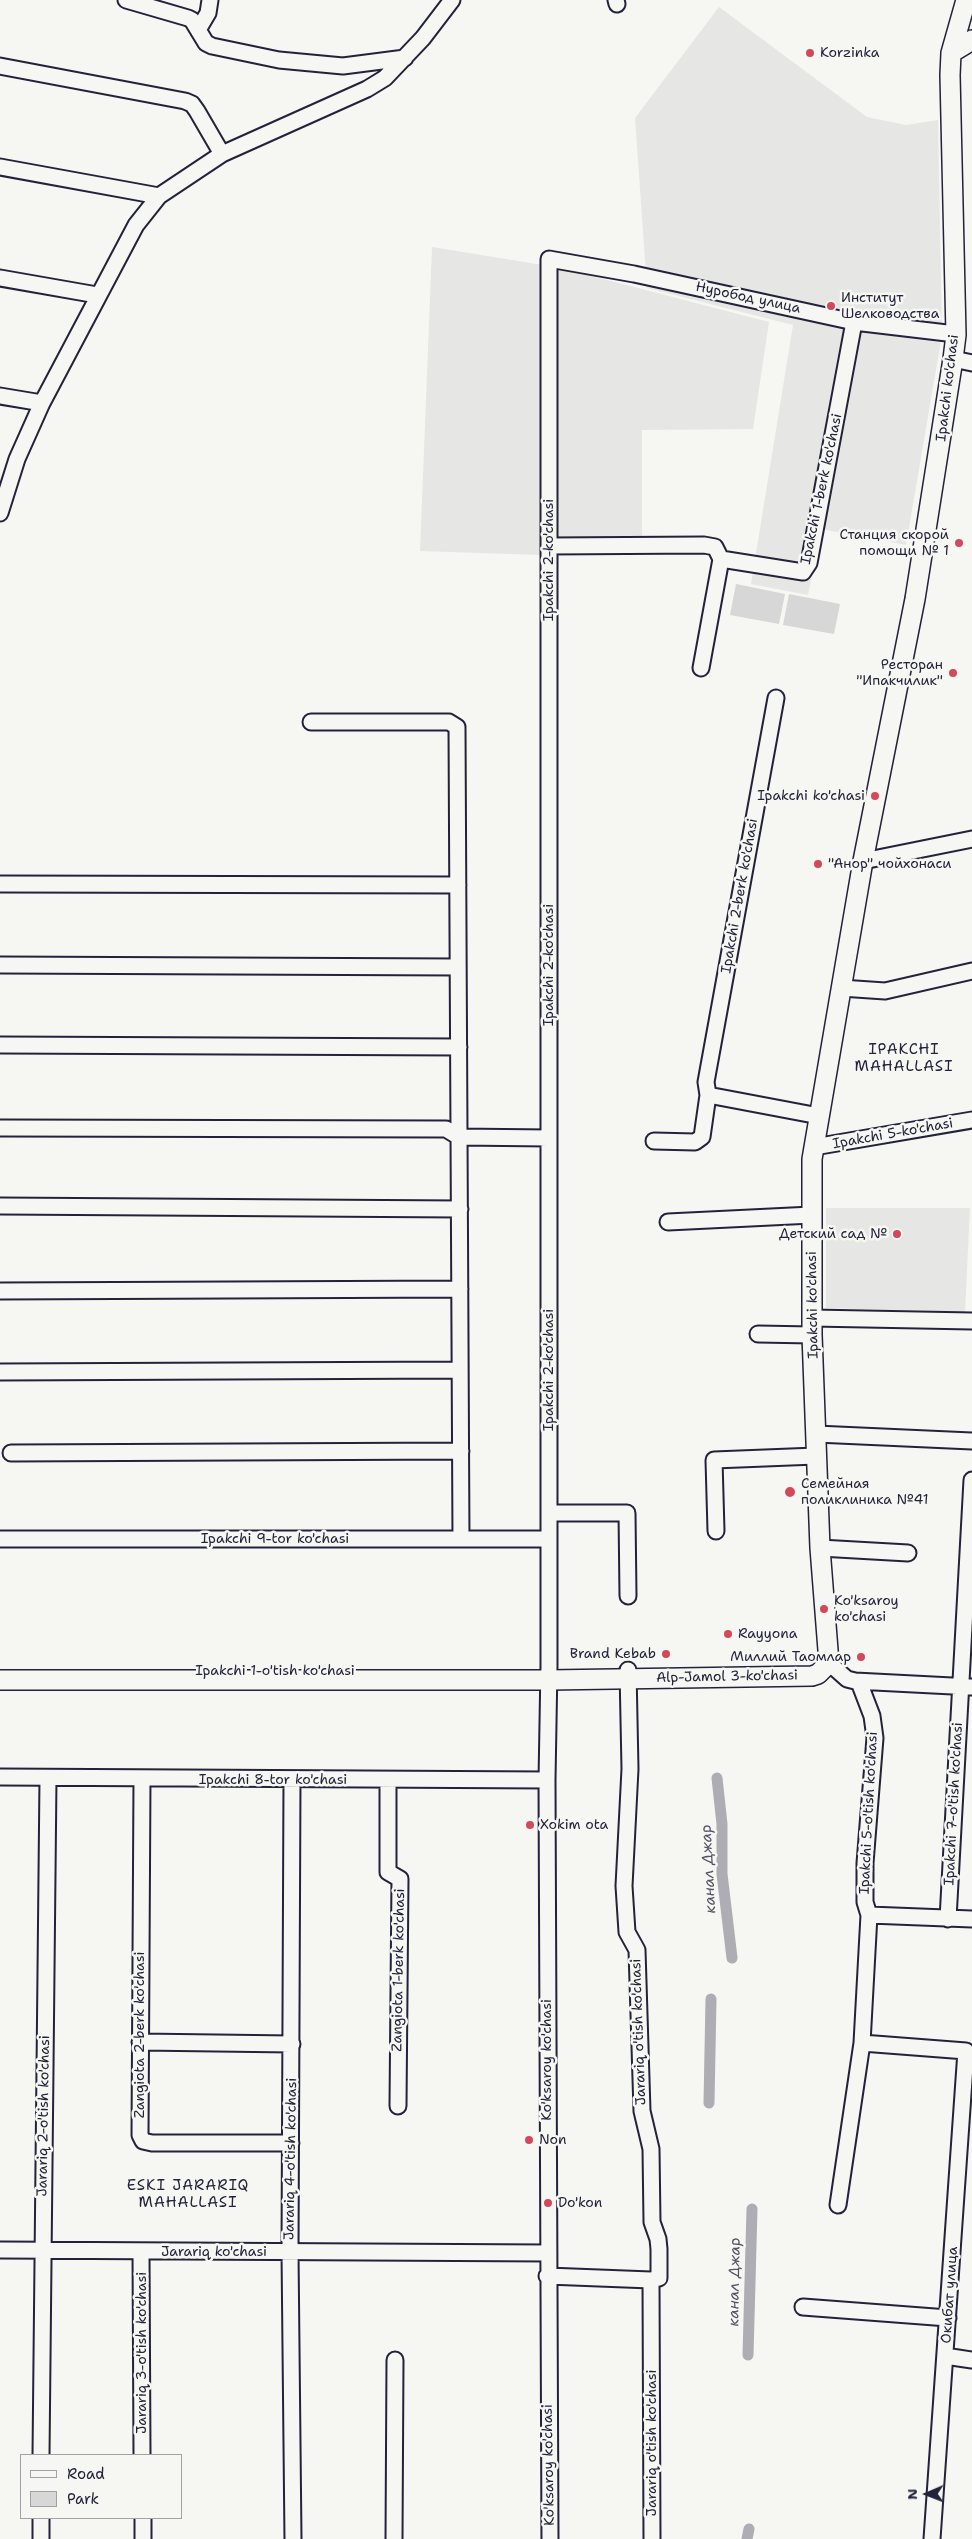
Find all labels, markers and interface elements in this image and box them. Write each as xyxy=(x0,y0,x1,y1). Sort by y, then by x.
place label: Korzinka xyxy=(820,45,880,61)
marker: Korzinka xyxy=(804,47,816,59)
street label: Нуробод улица xyxy=(694,279,802,317)
place label: Институт Шелководства xyxy=(841,290,939,322)
marker: Институт Шелководства xyxy=(825,300,837,312)
street label: Ipakchi ko'chasi xyxy=(933,333,963,443)
street label: Ipakchi 1-berk ko'chasi xyxy=(798,412,846,566)
street label: Ipakchi 2-ko'chasi xyxy=(541,499,557,621)
place label: Станция скорой помощи № 1 xyxy=(840,527,949,560)
marker: Станция скорой помощи № 1 xyxy=(953,537,965,549)
place label: Ресторан "Ипакчилик" xyxy=(856,657,943,690)
marker: Ресторан "Ипакчилик" xyxy=(947,667,959,679)
place label: Ipakchi ko'chasi xyxy=(757,788,865,804)
marker: Ipakchi ko'chasi xyxy=(869,790,881,802)
street label: Ipakchi 2-berk ko'chasi xyxy=(718,817,762,975)
place label: "Анор" чойхонаси xyxy=(828,856,951,872)
marker: "Анор" чойхонаси xyxy=(812,858,824,870)
street label: Ipakchi 2-ko'chasi xyxy=(541,904,557,1026)
district label: IPAKCHI MAHALLASI xyxy=(853,1041,955,1076)
street label: Ipakchi 5-ko'chasi xyxy=(831,1115,955,1153)
place label: Детский сад № xyxy=(779,1226,887,1242)
marker: Детский сад № xyxy=(891,1228,903,1240)
street label: Ipakchi ko'chasi xyxy=(804,1251,822,1359)
street label: Ipakchi 2-ko'chasi xyxy=(541,1309,557,1431)
place label: Семейная поликлиника №41 xyxy=(801,1476,928,1508)
marker: Семейная поликлиника №41 xyxy=(783,1485,797,1499)
street label: Ipakchi 9-tor ko'chasi xyxy=(201,1531,349,1547)
place label: Ko'ksaroy ko'chasi xyxy=(834,1593,899,1625)
marker: Ko'ksaroy ko'chasi xyxy=(818,1603,830,1615)
place label: Rayyona xyxy=(738,1626,797,1642)
marker: Rayyona xyxy=(722,1628,734,1640)
place label: Brand Kebab xyxy=(570,1646,656,1662)
marker: Brand Kebab xyxy=(660,1648,672,1660)
place label: Миллий Таомлар xyxy=(730,1649,851,1665)
marker: Миллий Таомлар xyxy=(855,1651,867,1663)
street label: Ipakchi 1-o'tish ko'chasi xyxy=(195,1663,355,1679)
street label: Alp-Jamol 3-ko'chasi xyxy=(656,1667,798,1687)
street label: Ipakchi 7-o'tish ko'chasi xyxy=(941,1722,967,1886)
street label: Ipakchi 5-o'tish ko'chasi xyxy=(856,1731,882,1895)
street label: Ipakchi 8-tor ko'chasi xyxy=(199,1772,347,1788)
place label: Xokim ota xyxy=(540,1817,608,1833)
marker: Xokim ota xyxy=(524,1819,536,1831)
water label: канал Джар xyxy=(698,1824,720,1914)
street label: Zangiota 1-berk ko'chasi xyxy=(389,1888,409,2052)
street label: Zangiota 2-berk ko'chasi xyxy=(132,1952,148,2118)
street label: Jarariq o'tish ko'chasi xyxy=(628,1958,650,2106)
street label: Ko'ksaroy ko'chasi xyxy=(539,1999,555,2121)
street label: Jarariq 2-o'tish ko'chasi xyxy=(34,2035,54,2197)
street label: Jarariq 4-o'tish ko'chasi xyxy=(281,2078,301,2240)
place label: Non xyxy=(539,2132,567,2148)
marker: Non xyxy=(523,2134,535,2146)
district label: ESKI JARARIQ MAHALLASI xyxy=(125,2177,251,2212)
place label: Do'kon xyxy=(558,2195,602,2211)
marker: Do'kon xyxy=(542,2197,554,2209)
water label: канал Джар xyxy=(725,2237,745,2327)
street label: Jarariq ko'chasi xyxy=(161,2244,267,2260)
street label: Окибат улица xyxy=(938,2246,962,2344)
street label: Jarariq 3-o'tish ko'chasi xyxy=(134,2272,150,2434)
street label: Jarariq o'tish ko'chasi xyxy=(644,2370,660,2516)
street label: Ko'ksaroy ko'chasi xyxy=(540,2404,558,2526)
legend xyxy=(20,2454,182,2519)
text: Road xyxy=(67,2464,105,2484)
north arrow xyxy=(902,2469,952,2519)
text: Park xyxy=(67,2489,99,2509)
text: N xyxy=(903,2489,921,2500)

